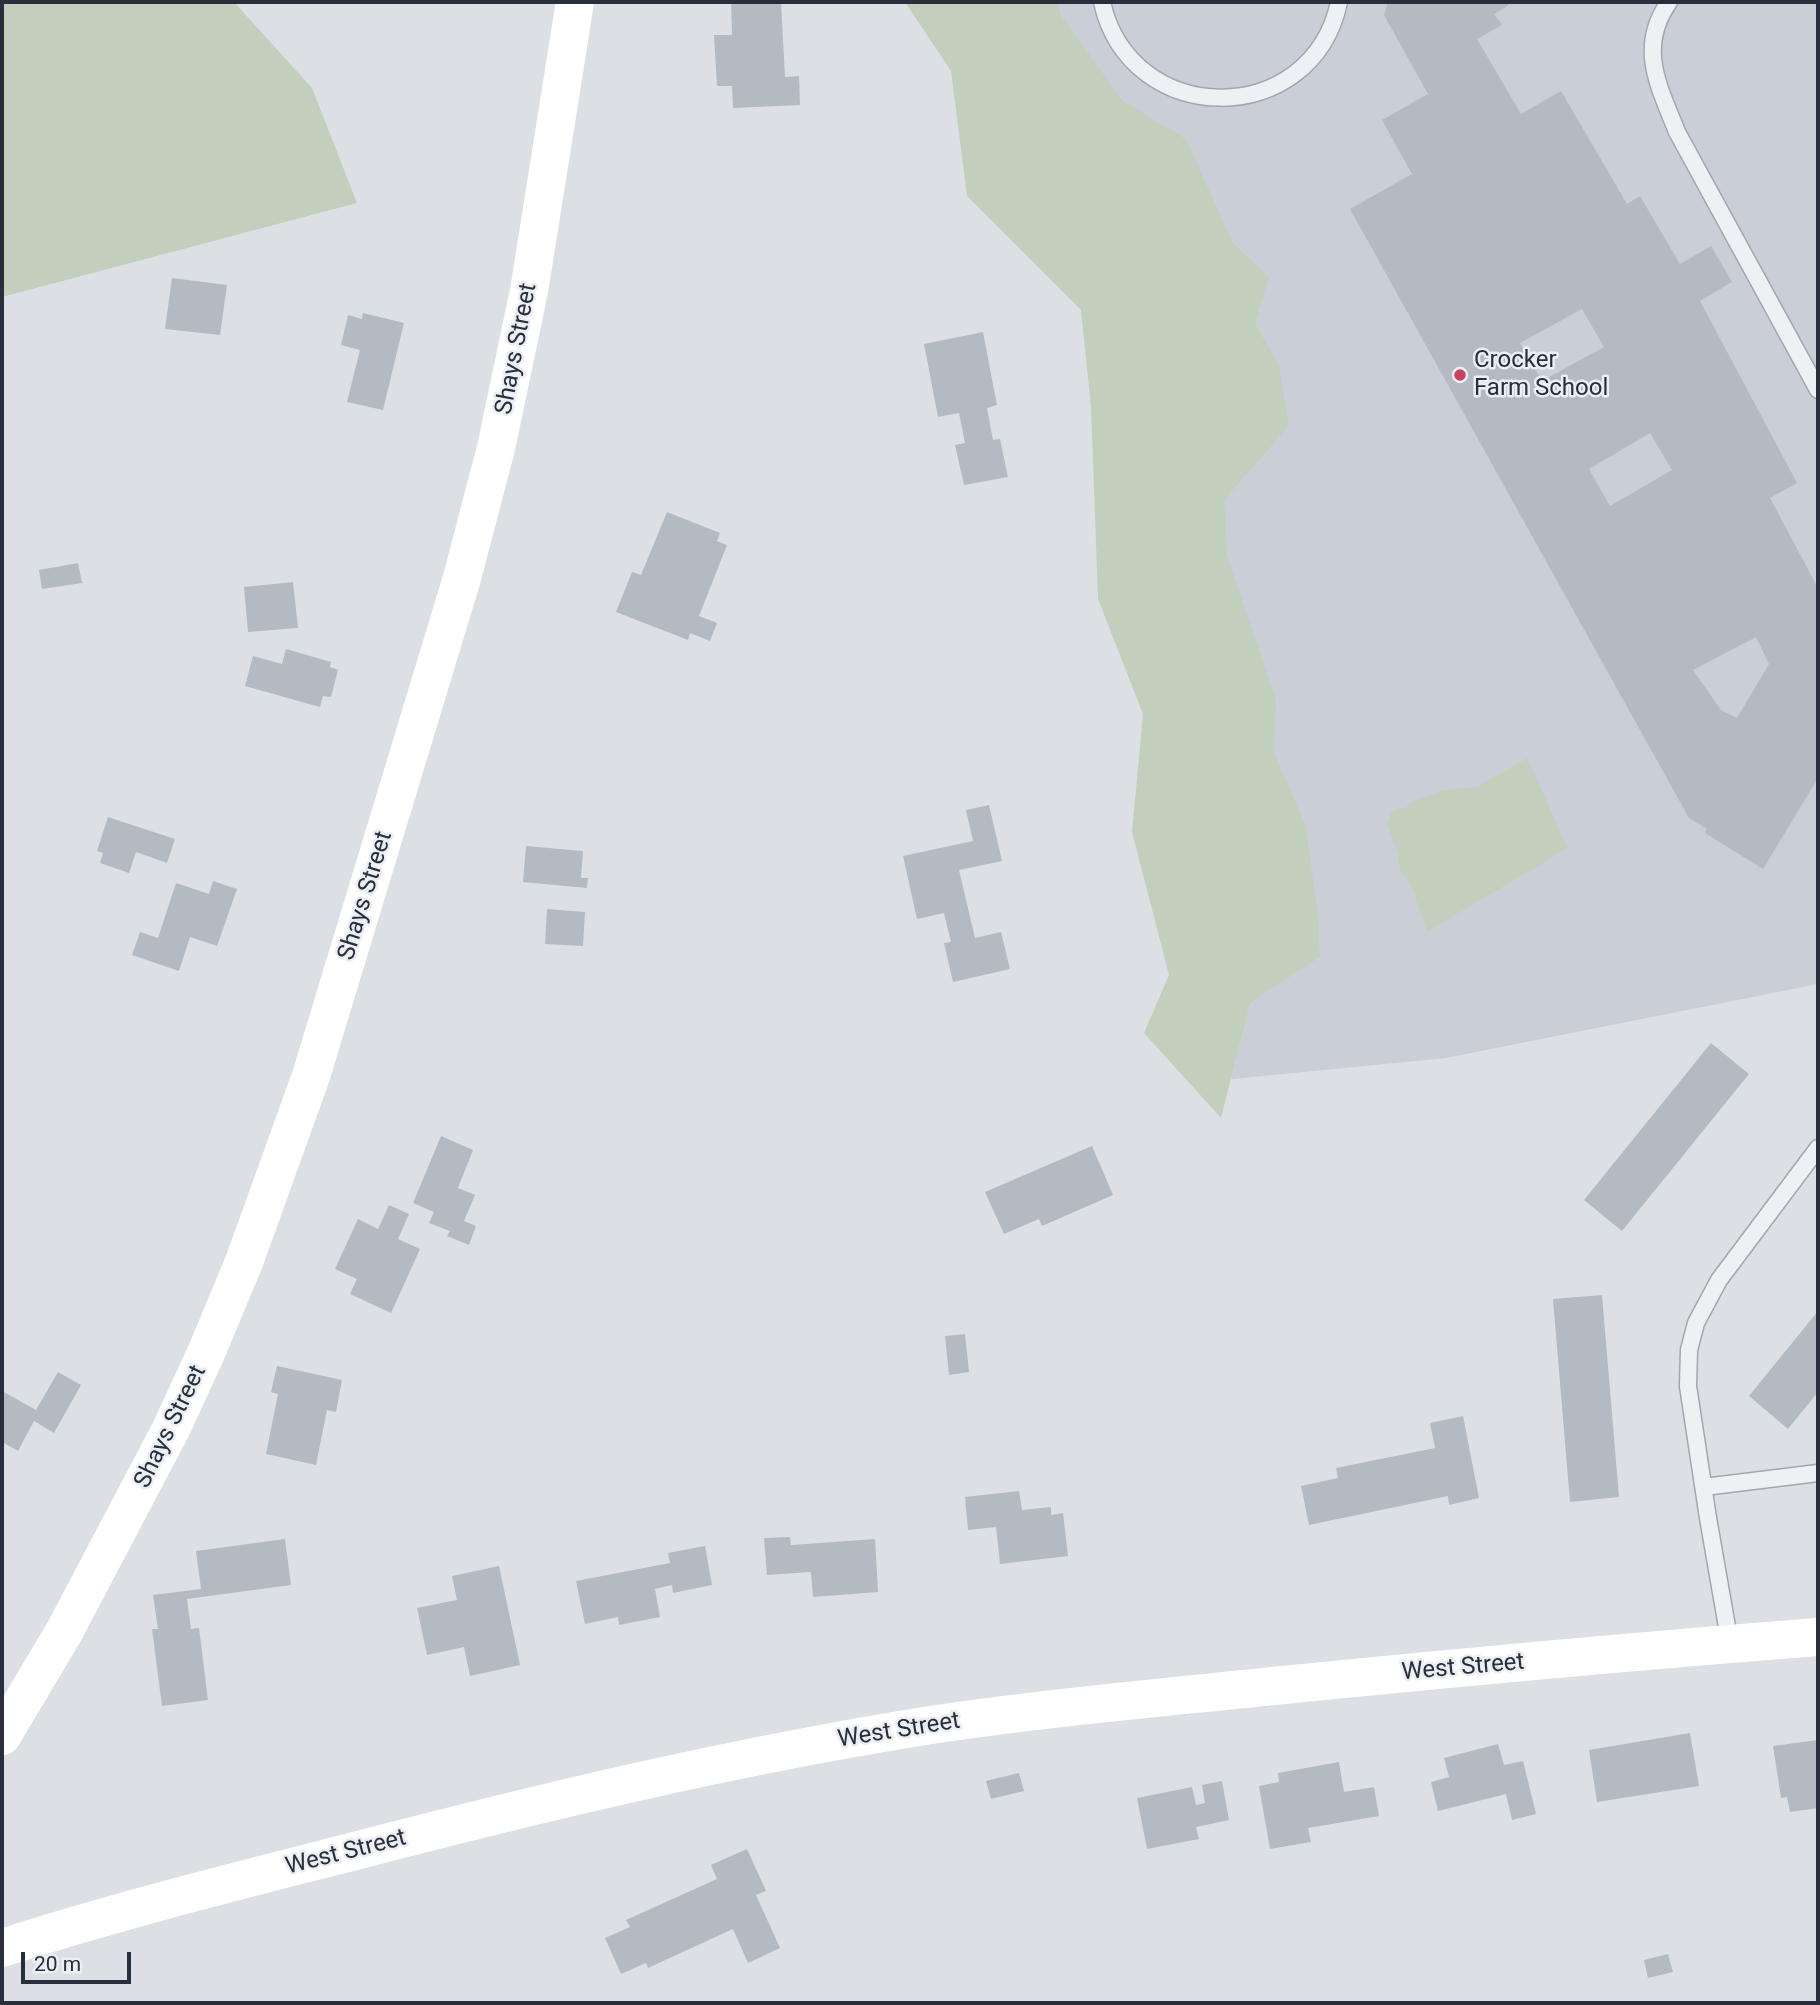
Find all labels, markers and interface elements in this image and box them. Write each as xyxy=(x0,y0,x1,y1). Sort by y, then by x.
street label: Shays Street xyxy=(490,281,544,417)
place label: Crocker Farm School xyxy=(1474,347,1608,403)
marker: Crocker Farm School xyxy=(1452,367,1468,383)
street label: Shays Street xyxy=(333,828,399,964)
street label: Shays Street xyxy=(129,1361,213,1493)
street label: West Street xyxy=(1400,1648,1526,1688)
street label: West Street xyxy=(836,1707,962,1755)
street label: West Street xyxy=(283,1824,409,1882)
scale bar xyxy=(24,1938,135,1982)
text: 20 m xyxy=(34,1952,81,1976)

